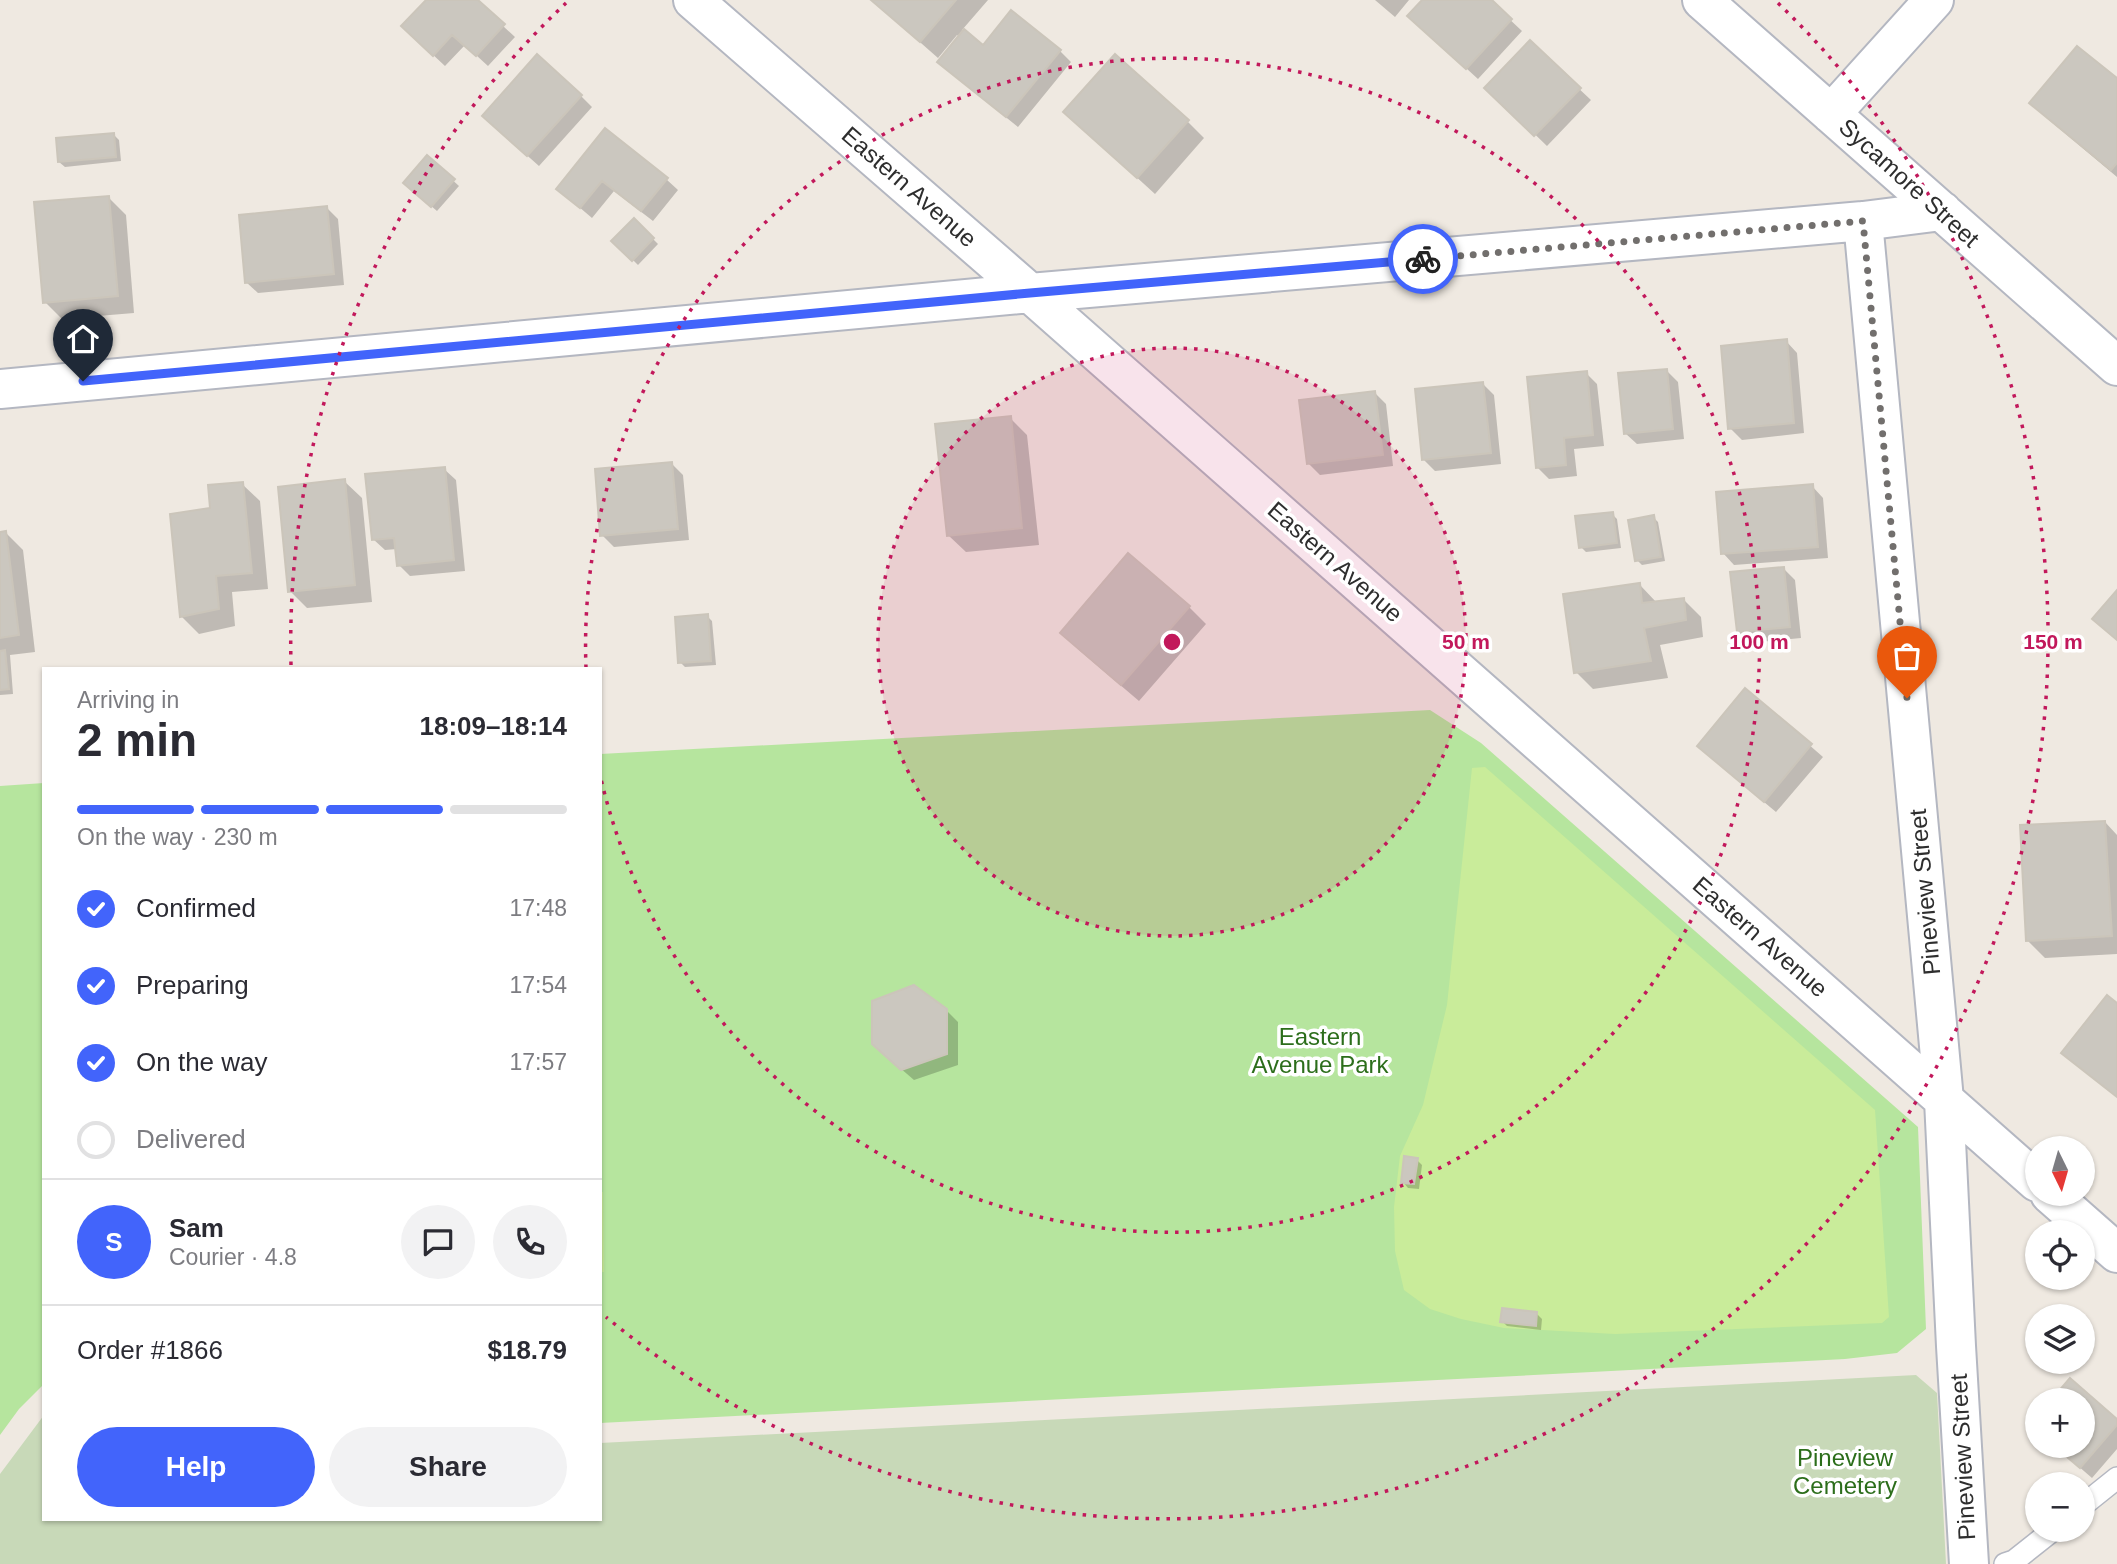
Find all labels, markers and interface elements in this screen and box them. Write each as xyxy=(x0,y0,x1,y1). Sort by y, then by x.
street label: Sycamore Street xyxy=(1834,113,1985,253)
street label: Eastern Avenue xyxy=(837,121,982,252)
courier xyxy=(1388,224,1458,294)
icon: bike xyxy=(1404,240,1442,278)
pin xyxy=(53,309,113,381)
icon: home xyxy=(64,320,102,358)
street label: Eastern Avenue xyxy=(1263,496,1408,627)
pin xyxy=(1877,626,1937,698)
centre of rings xyxy=(1160,630,1184,654)
text: 50 m xyxy=(1442,630,1490,653)
text: 100 m xyxy=(1729,630,1789,653)
text: 150 m xyxy=(2023,630,2083,653)
icon: bag xyxy=(1888,637,1926,675)
text: Arriving in xyxy=(77,687,179,713)
text: 18:09–18:14 xyxy=(420,711,567,741)
text: 2 min xyxy=(77,714,197,766)
street label: Pineview Street xyxy=(1904,807,1945,976)
text: On the way · 230 m xyxy=(77,824,278,850)
street label: Eastern Avenue xyxy=(1688,871,1833,1002)
icon: check xyxy=(77,890,115,928)
text: Confirmed xyxy=(136,893,256,923)
text: 17:48 xyxy=(509,895,567,921)
icon: check xyxy=(77,967,115,1005)
text: Preparing xyxy=(136,970,249,1000)
text: 17:54 xyxy=(509,972,567,998)
park label: Eastern Avenue Park xyxy=(1252,1023,1389,1078)
icon: check xyxy=(77,1044,115,1082)
text: On the way xyxy=(136,1047,268,1077)
text: 17:57 xyxy=(509,1049,567,1075)
text: Delivered xyxy=(136,1124,246,1154)
north arrow xyxy=(2025,1136,2095,1206)
map controls xyxy=(2025,1136,2095,1542)
button: chat xyxy=(401,1205,475,1279)
button: phone xyxy=(493,1205,567,1279)
text: Sam xyxy=(169,1213,224,1243)
button: locate xyxy=(2025,1220,2095,1290)
text: S xyxy=(105,1227,123,1257)
text: Courier · 4.8 xyxy=(169,1244,297,1270)
button: layers xyxy=(2025,1304,2095,1374)
text: Order #1866 xyxy=(77,1335,223,1365)
text: $18.79 xyxy=(487,1335,567,1365)
street label: Pineview Street xyxy=(1945,1373,1980,1541)
button: + xyxy=(2025,1388,2095,1458)
button: Help xyxy=(77,1427,315,1507)
button: Share xyxy=(329,1427,567,1507)
park label: Pineview Cemetery xyxy=(1793,1444,1897,1499)
button: − xyxy=(2025,1472,2095,1542)

